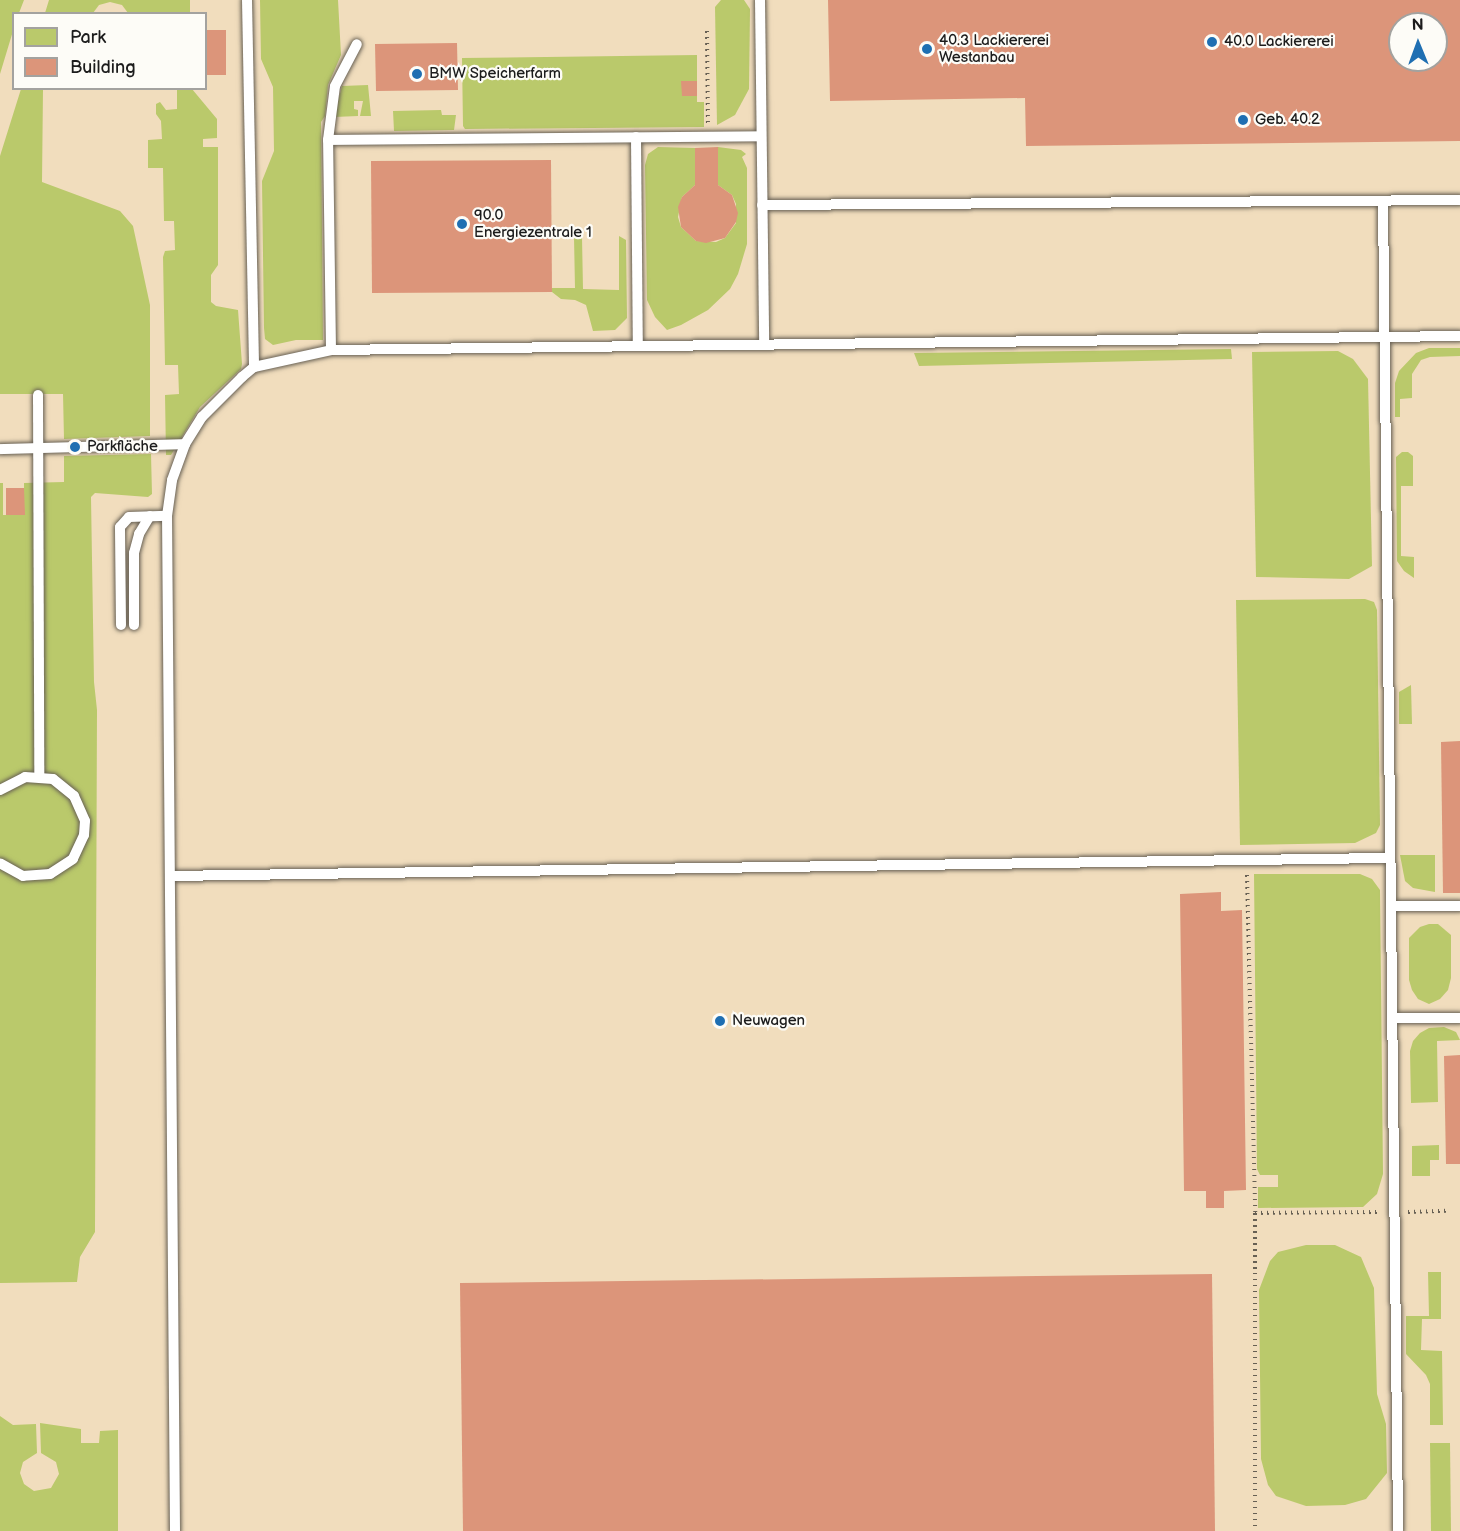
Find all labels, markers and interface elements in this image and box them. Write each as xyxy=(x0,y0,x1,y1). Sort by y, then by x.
legend xyxy=(12,12,207,90)
north arrow xyxy=(1388,12,1448,72)
text: N xyxy=(1412,16,1424,35)
text: Park xyxy=(70,27,106,48)
place label: 40.3 Lackiererei Westanbau xyxy=(939,31,1049,66)
place label: 40.0 Lackiererei xyxy=(1224,33,1334,51)
marker: 40.0 Lackiererei xyxy=(1205,35,1219,49)
marker: 40.3 Lackiererei Westanbau xyxy=(920,42,934,56)
text: Building xyxy=(70,57,136,78)
place label: BMW Speicherfarm xyxy=(429,65,561,83)
marker: BMW Speicherfarm xyxy=(410,67,424,81)
place label: Geb. 40.2 xyxy=(1255,111,1320,129)
marker: Geb. 40.2 xyxy=(1236,113,1250,127)
place label: 90.0 Energiezentrale 1 xyxy=(474,206,592,241)
marker: 90.0 Energiezentrale 1 xyxy=(455,217,469,231)
place label: Parkfläche xyxy=(87,438,158,456)
marker: Parkfläche xyxy=(68,440,82,454)
place label: Neuwagen xyxy=(732,1012,805,1030)
marker: Neuwagen xyxy=(713,1014,727,1028)

